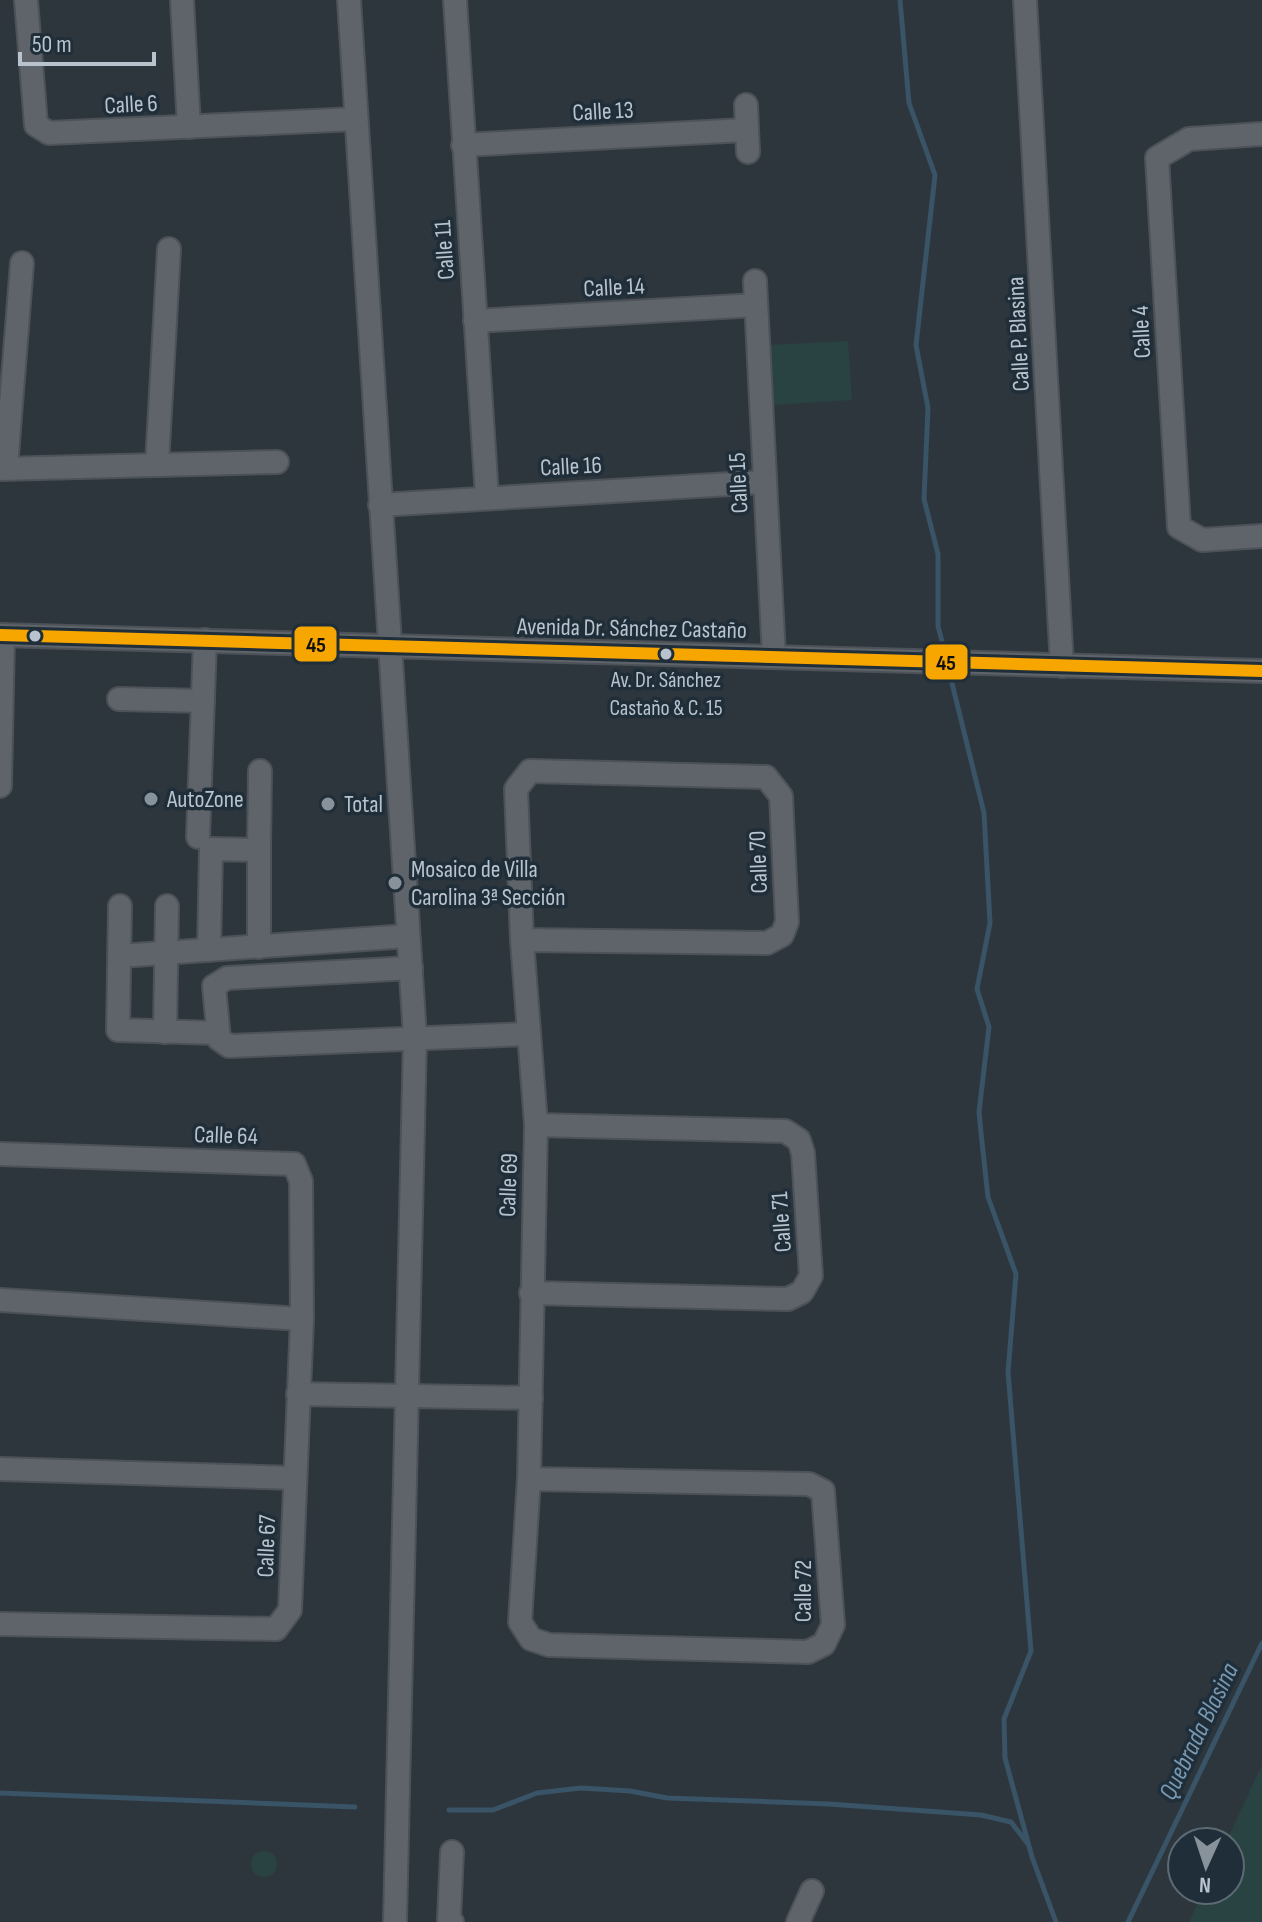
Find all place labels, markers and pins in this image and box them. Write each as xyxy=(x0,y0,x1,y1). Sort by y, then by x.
unlabelled marker xyxy=(27,628,43,644)
marker: Av. Dr. Sánchez Castaño & C. 15 xyxy=(658,646,674,662)
place label: Av. Dr. Sánchez Castaño & C. 15 xyxy=(609,667,723,722)
place label: AutoZone xyxy=(166,785,244,814)
marker: AutoZone xyxy=(142,790,160,808)
place label: Total xyxy=(344,790,383,819)
marker: Total xyxy=(319,795,337,813)
place label: Mosaico de Villa Carolina 3ª Sección xyxy=(411,855,565,912)
marker: Mosaico de Villa Carolina 3ª Sección xyxy=(386,874,404,892)

